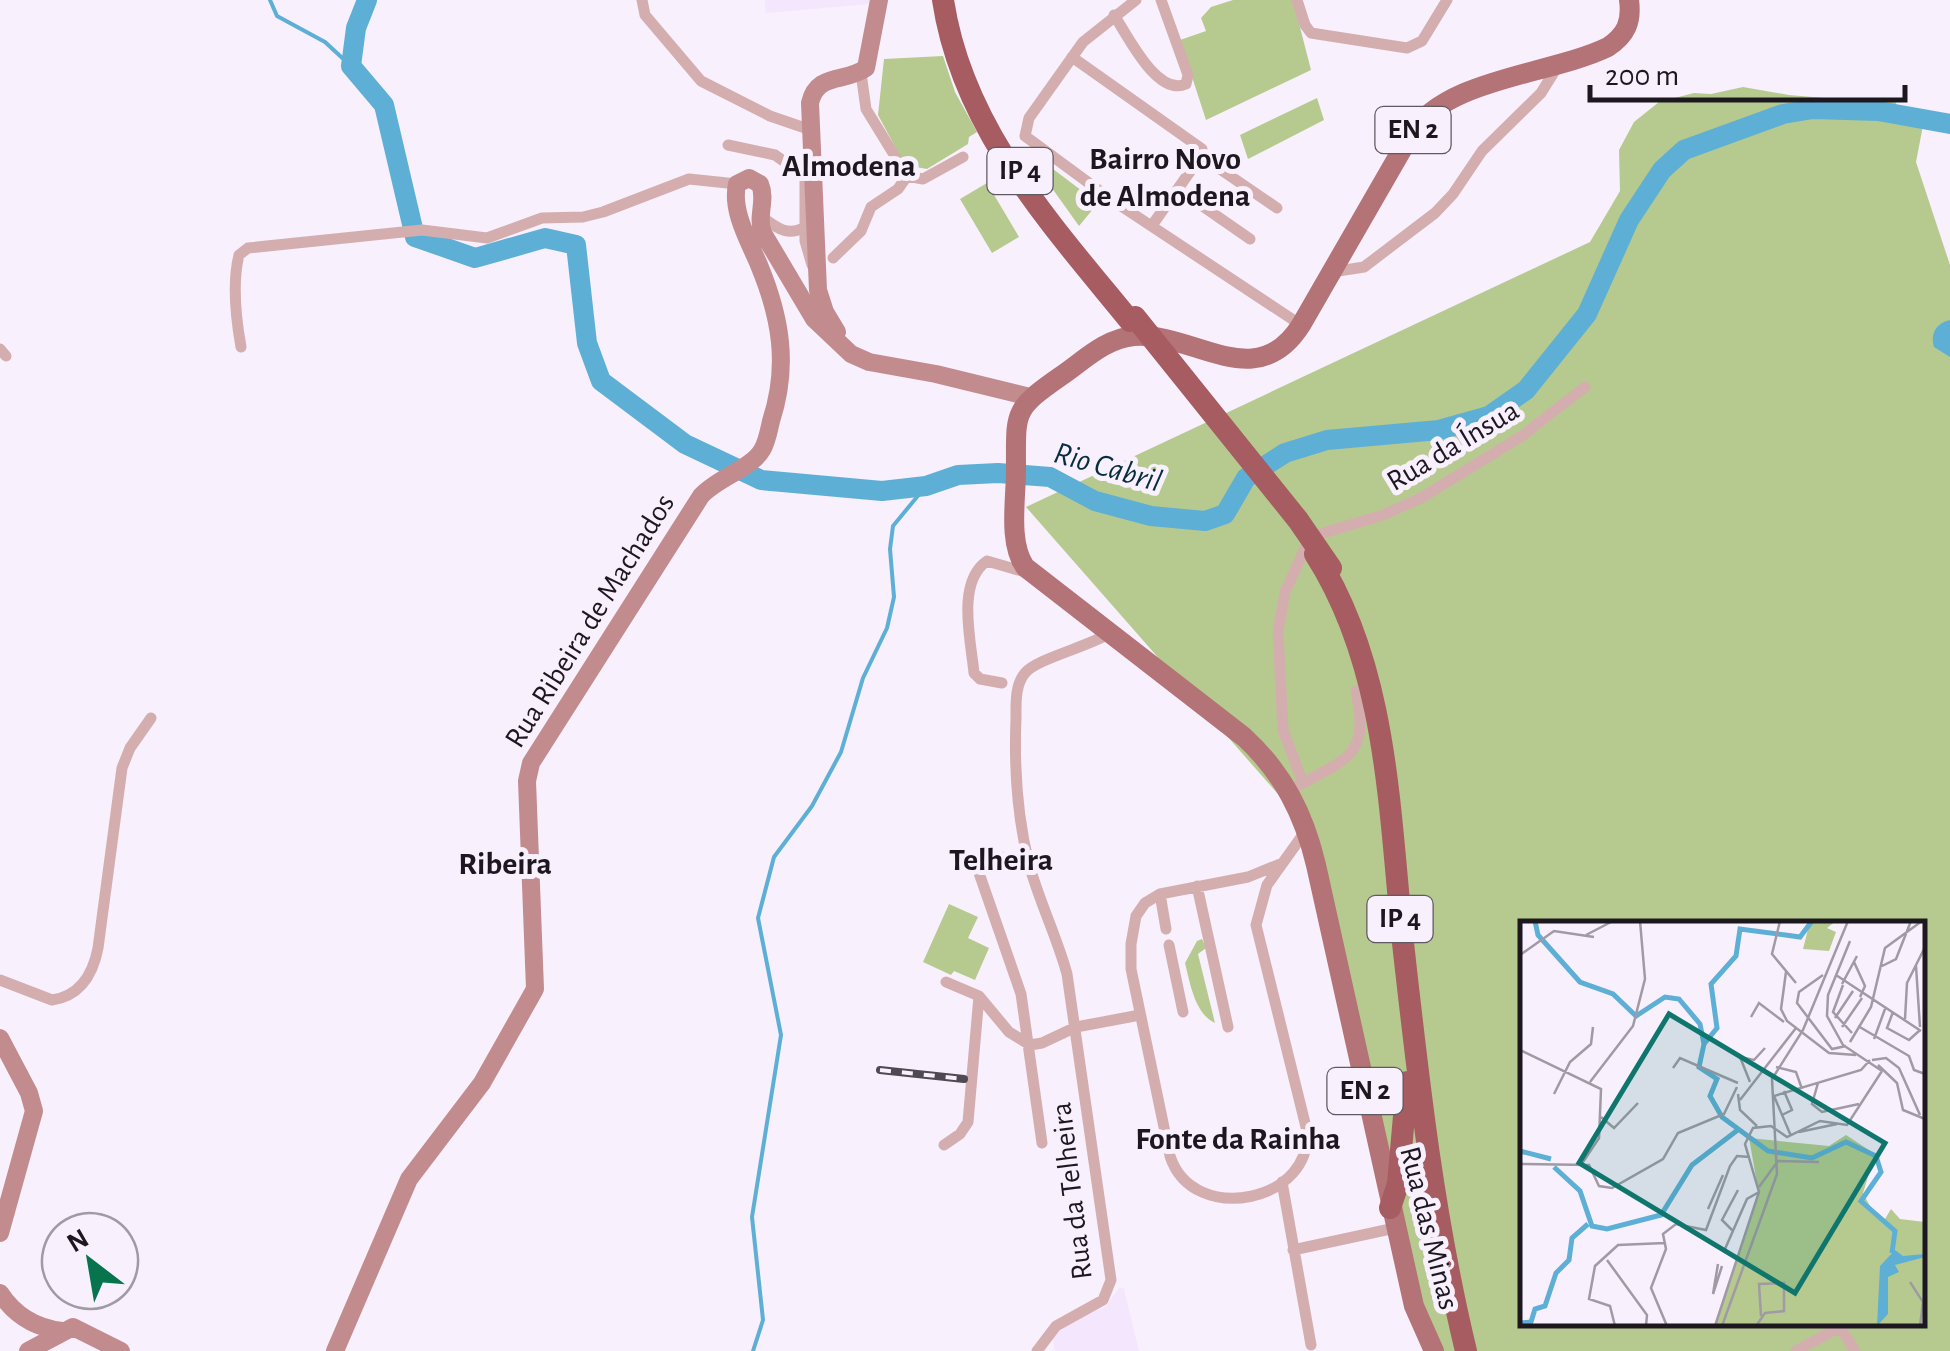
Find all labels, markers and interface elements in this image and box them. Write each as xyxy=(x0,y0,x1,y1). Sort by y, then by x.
scale bar xyxy=(1590,40,1905,102)
text: 200 m xyxy=(1605,61,1679,91)
road number: EN 2 xyxy=(1376,107,1450,153)
district label: Bairro Novo de Almodena xyxy=(1080,143,1250,212)
road number: IP 4 xyxy=(988,148,1052,194)
district label: Almodena xyxy=(782,150,916,182)
street label: Rua da Ínsua xyxy=(1381,393,1524,497)
water label: Rio Cabril xyxy=(1050,436,1166,498)
street label: Rua Ribeira de Machados xyxy=(500,489,680,753)
district label: Telheira xyxy=(949,844,1053,876)
district label: Ribeira xyxy=(458,848,552,880)
road number: IP 4 xyxy=(1368,896,1432,942)
inset map xyxy=(1520,921,1925,1326)
road number: EN 2 xyxy=(1328,1068,1402,1114)
street label: Rua da Telheira xyxy=(1046,1101,1098,1281)
district label: Fonte da Rainha xyxy=(1135,1123,1341,1155)
street label: Rua das Minas xyxy=(1394,1143,1464,1313)
north arrow xyxy=(40,1211,140,1311)
text: N xyxy=(63,1224,94,1258)

